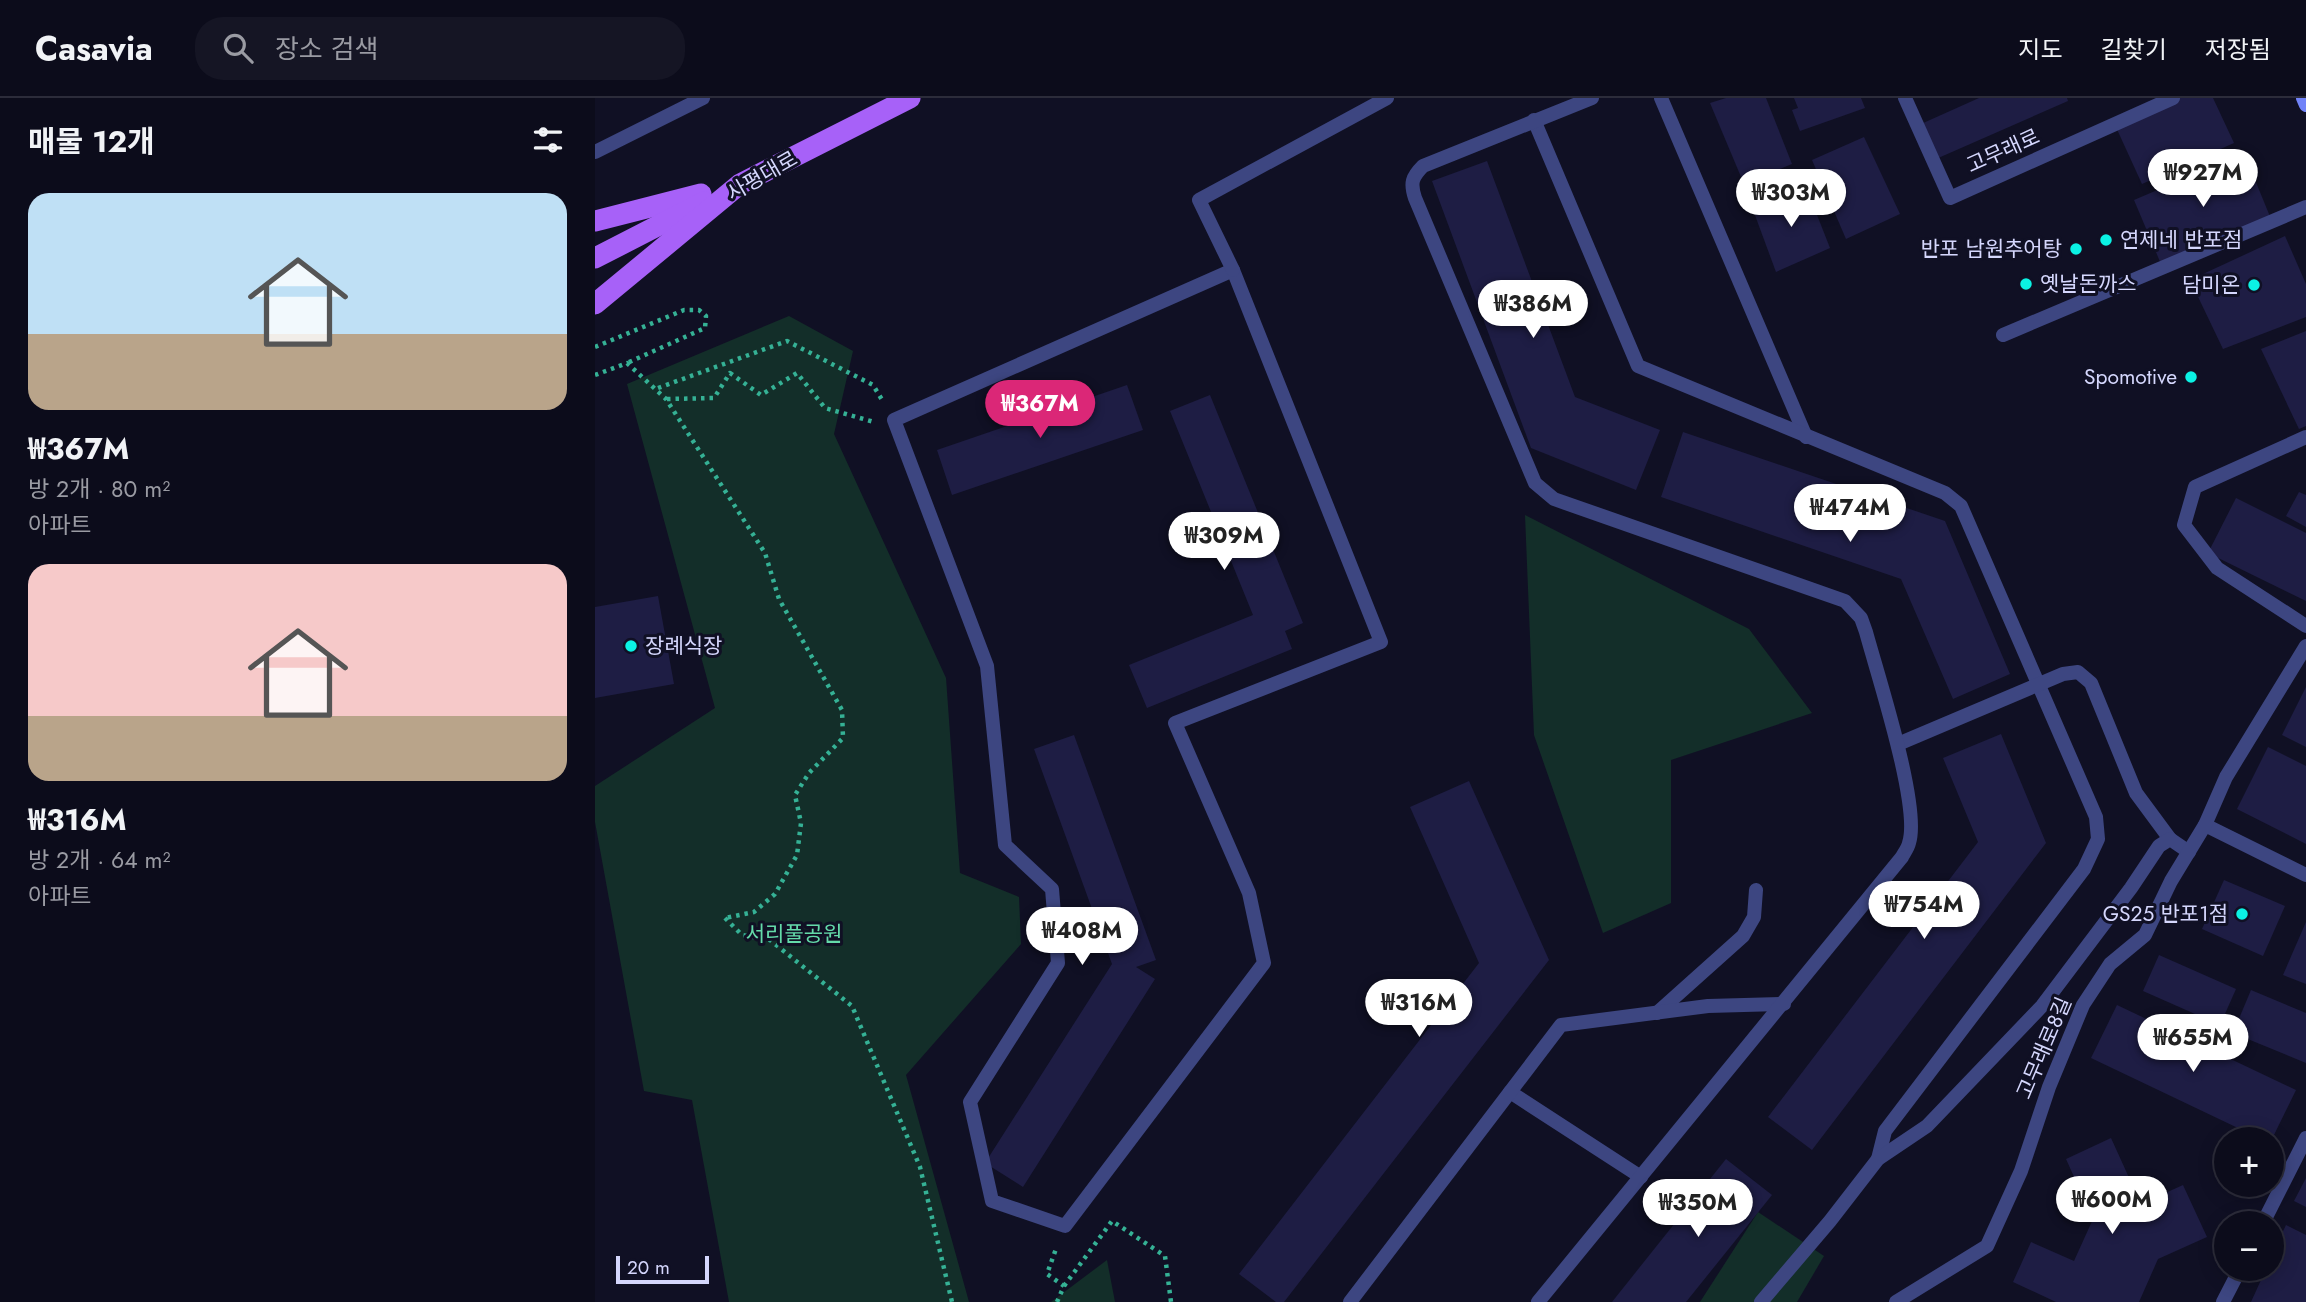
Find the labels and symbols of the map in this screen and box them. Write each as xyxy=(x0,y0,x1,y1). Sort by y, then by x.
street label: 고무래로 xyxy=(1962,122,2044,180)
street label: 사평대로 xyxy=(721,144,803,208)
pin: ₩927M xyxy=(2154,150,2252,209)
pin: ₩303M xyxy=(1742,170,1840,229)
place label: 연제네 반포점 xyxy=(2120,225,2242,255)
marker: 연제네 반포점 xyxy=(2098,232,2114,248)
place label: 반포 남원추어탕 xyxy=(1920,234,2062,264)
marker: 반포 남원추어탕 xyxy=(2068,241,2084,257)
place label: 옛날돈까스 xyxy=(2040,269,2137,299)
place label: 담미온 xyxy=(2182,270,2240,300)
marker: 옛날돈까스 xyxy=(2018,276,2034,292)
marker: 담미온 xyxy=(2246,277,2262,293)
pin: ₩386M xyxy=(1484,280,1582,340)
place label: Spomotive xyxy=(2084,362,2177,392)
marker: Spomotive xyxy=(2183,369,2199,385)
pin: ₩367M xyxy=(991,380,1089,440)
pin: ₩474M xyxy=(1801,484,1899,544)
pin: ₩309M xyxy=(1175,512,1273,572)
place label: 장례식장 xyxy=(645,631,722,661)
marker: 장례식장 xyxy=(623,638,639,654)
pin: ₩754M xyxy=(1875,882,1973,941)
place label: GS25 반포1점 xyxy=(2103,899,2228,929)
marker: GS25 반포1점 xyxy=(2234,906,2250,922)
pin: ₩408M xyxy=(1033,908,1131,967)
park label: 서리풀공원 xyxy=(746,919,842,949)
pin: ₩316M xyxy=(1370,979,1468,1039)
street label: 고무래로8길 xyxy=(2009,992,2079,1104)
pin: ₩655M xyxy=(2144,1014,2242,1074)
pin: ₩600M xyxy=(2063,1176,2161,1236)
pin: ₩350M xyxy=(1649,1180,1747,1239)
scale bar xyxy=(616,1253,709,1285)

